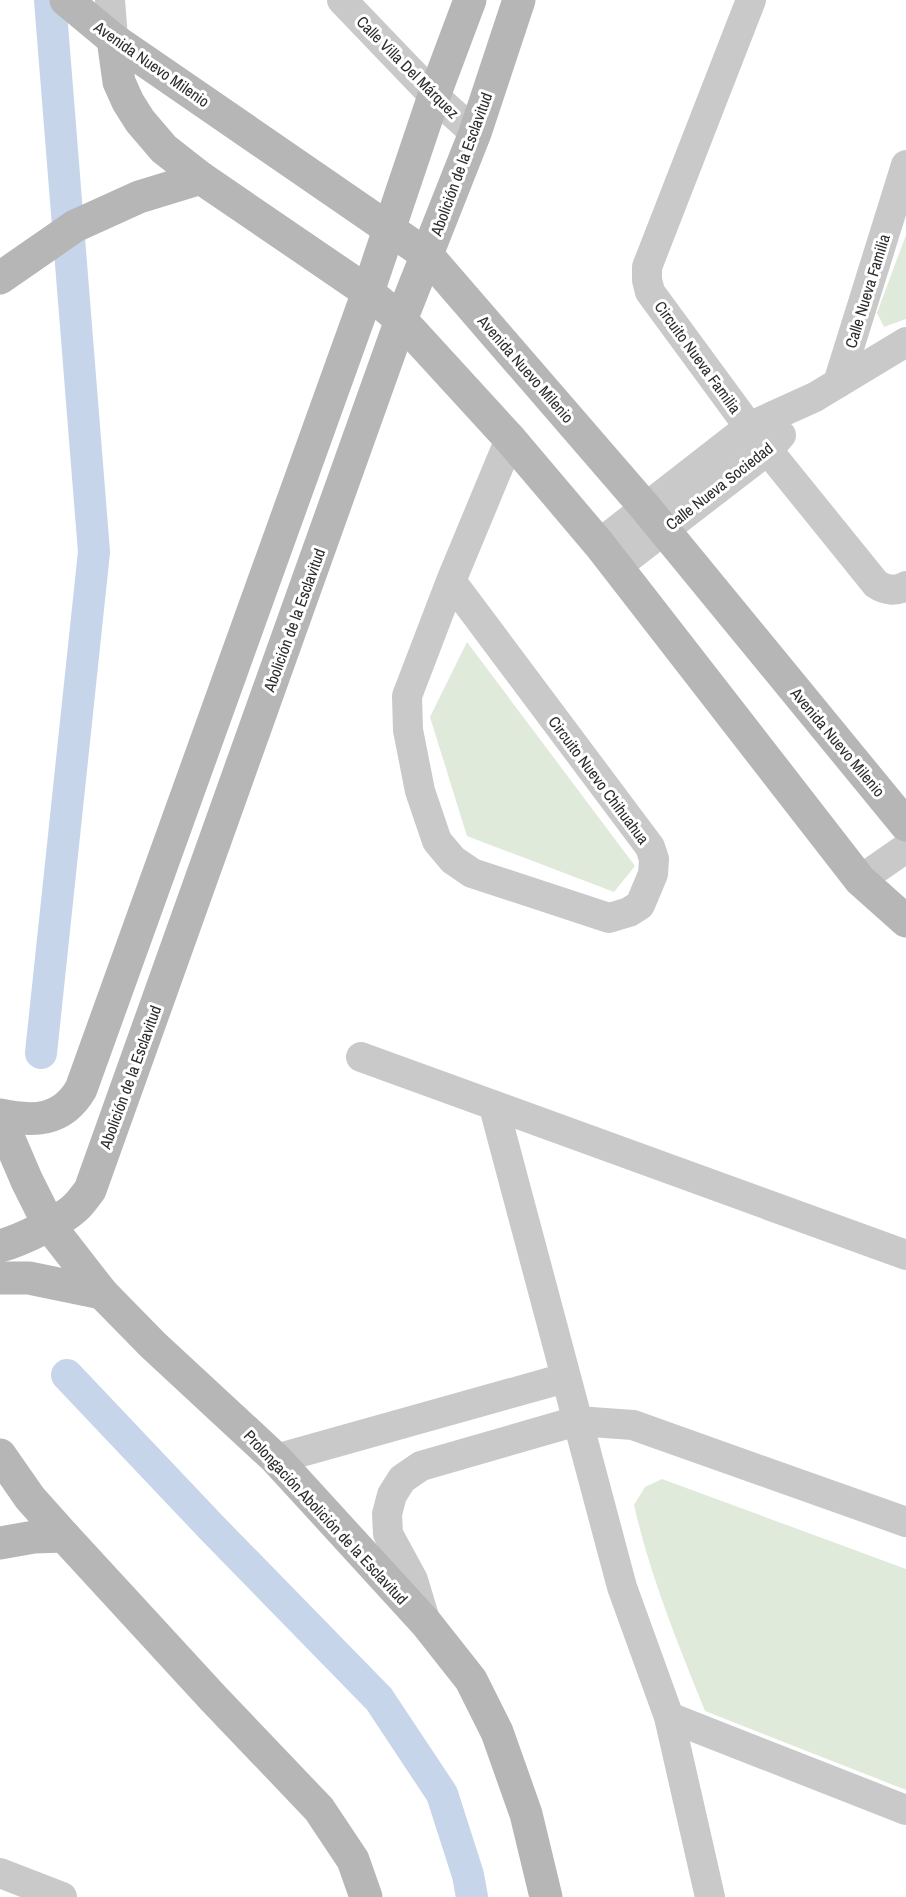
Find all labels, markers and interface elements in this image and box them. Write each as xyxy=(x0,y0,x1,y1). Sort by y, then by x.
street label: Calle Villa Del Márquez xyxy=(352,11,464,123)
street label: Avenida Nuevo Milenio xyxy=(89,15,214,112)
street label: Abolición de la Esclavitud xyxy=(425,89,497,240)
street label: Calle Nueva Familia xyxy=(839,231,895,351)
street label: Circuito Nueva Familia xyxy=(650,296,747,418)
street label: Avenida Nuevo Milenio xyxy=(472,310,579,428)
street label: Calle Nueva Sociedad xyxy=(661,437,777,535)
street label: Abolición de la Esclavitud xyxy=(258,545,330,696)
street label: Avenida Nuevo Milenio xyxy=(785,682,890,801)
street label: Circuito Nuevo Chihuahua xyxy=(543,711,655,849)
street label: Abolición de la Esclavitud xyxy=(94,1002,166,1153)
street label: Prolongación Abolición de la Esclavitud xyxy=(239,1425,413,1609)

